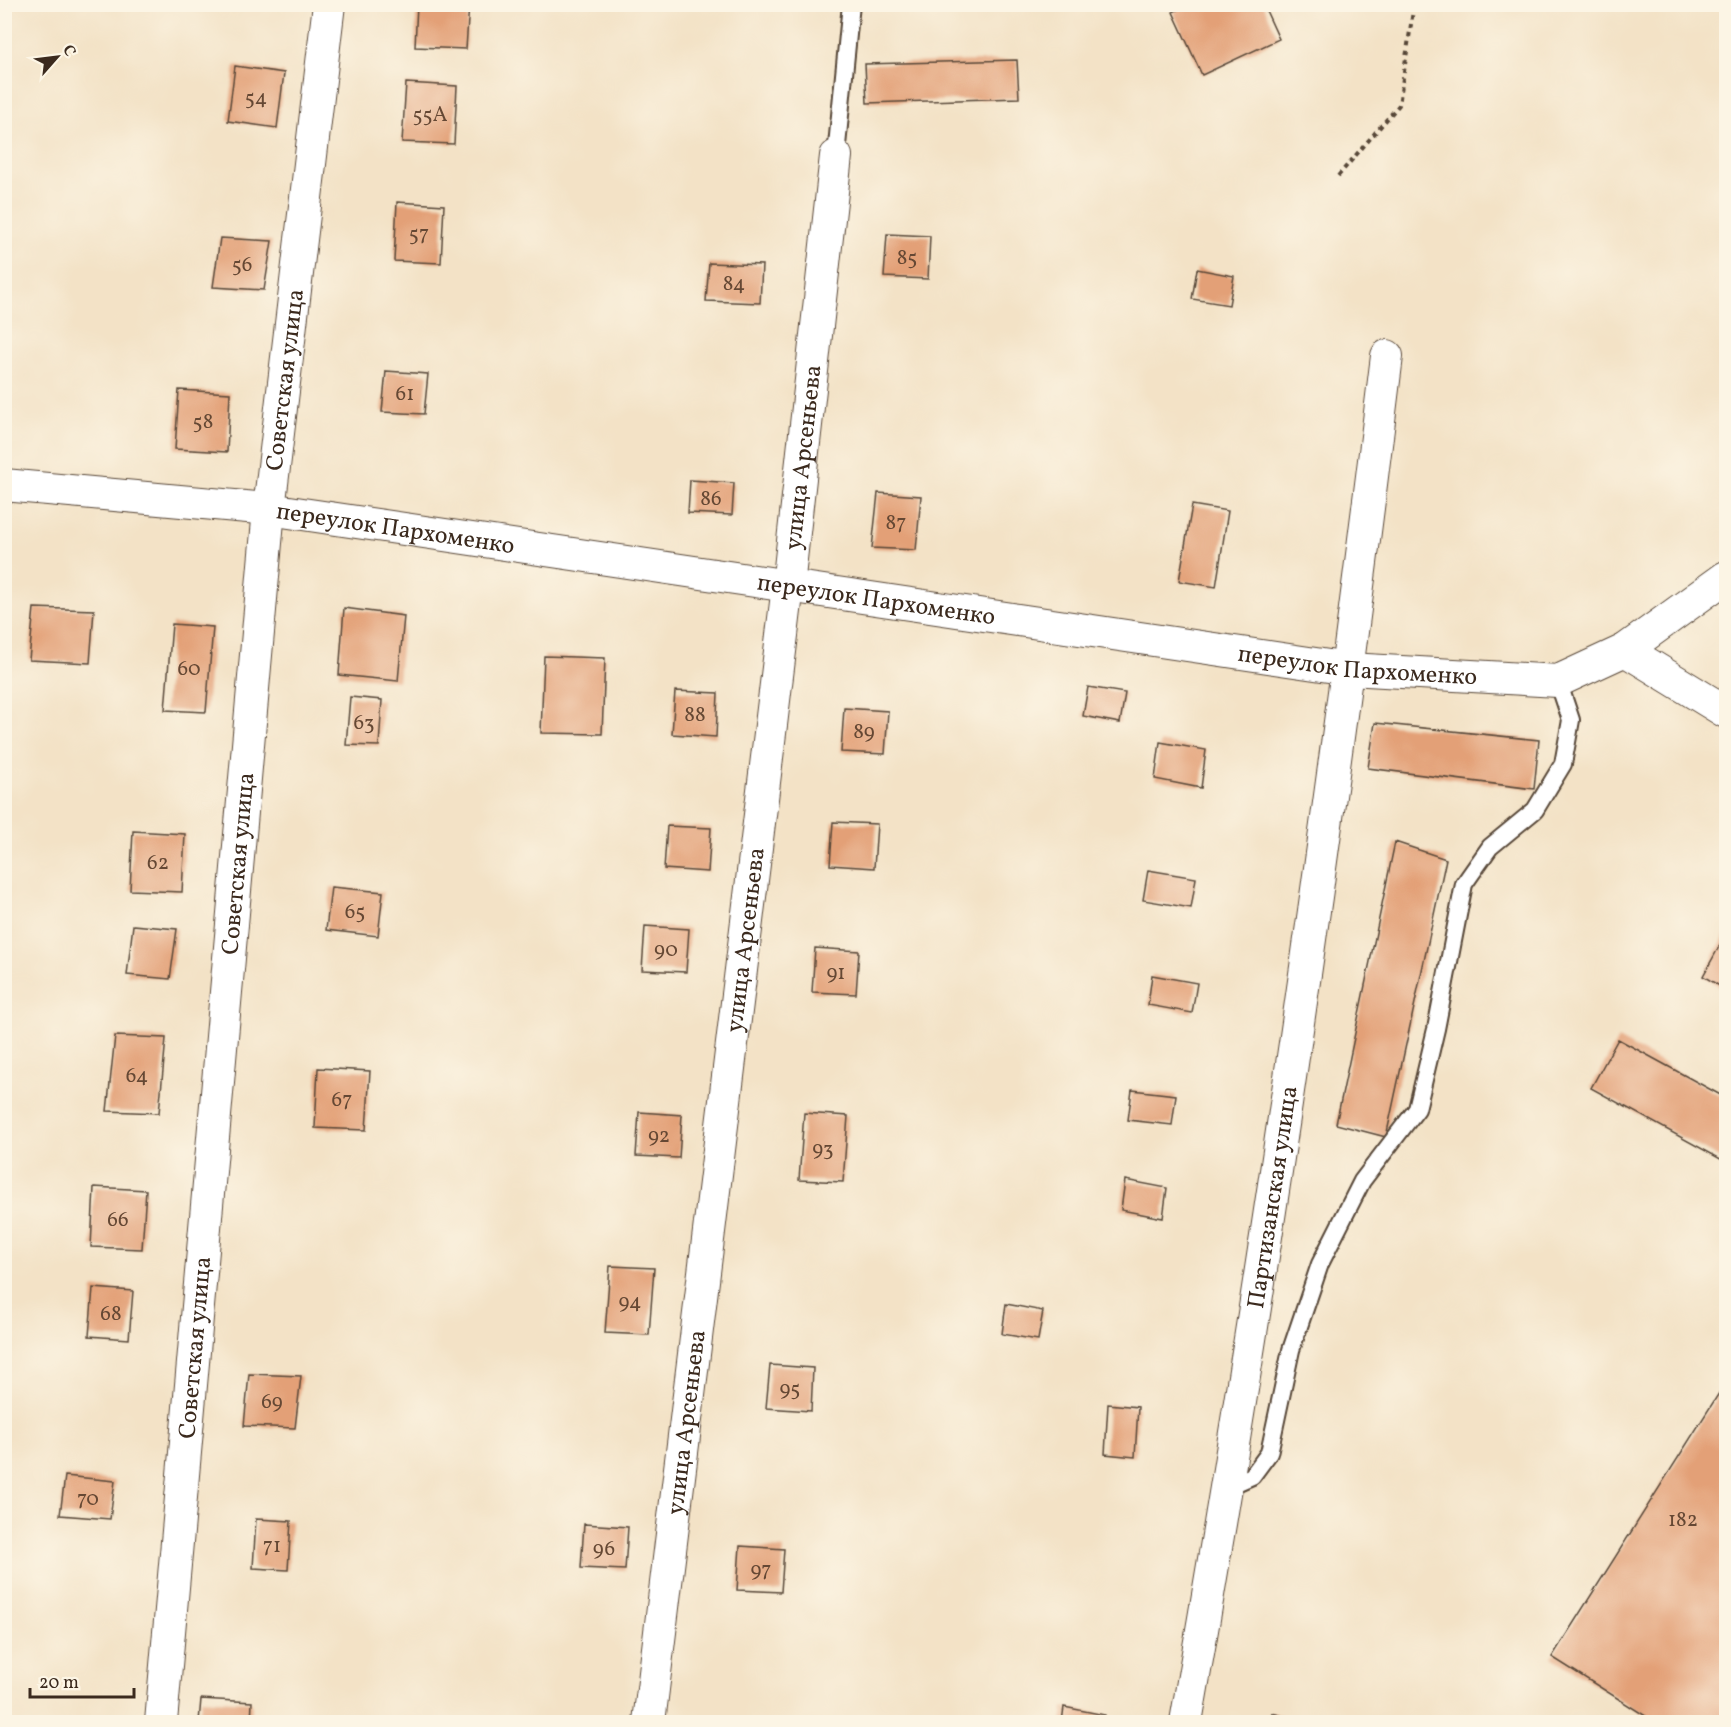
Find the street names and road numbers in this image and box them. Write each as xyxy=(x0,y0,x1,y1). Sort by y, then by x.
street label: Советская улица xyxy=(259,287,314,473)
street label: улица Арсеньева xyxy=(777,363,832,552)
street label: переулок Пархоменко xyxy=(274,495,517,564)
street label: переулок Пархоменко xyxy=(755,567,997,635)
street label: переулок Пархоменко xyxy=(1235,638,1478,695)
street label: Советская улица xyxy=(214,771,264,956)
street label: улица Арсеньева xyxy=(719,846,775,1035)
street label: Партизанская улица xyxy=(1240,1083,1308,1311)
street label: Советская улица xyxy=(171,1255,221,1440)
street label: улица Арсеньева xyxy=(659,1328,716,1517)

